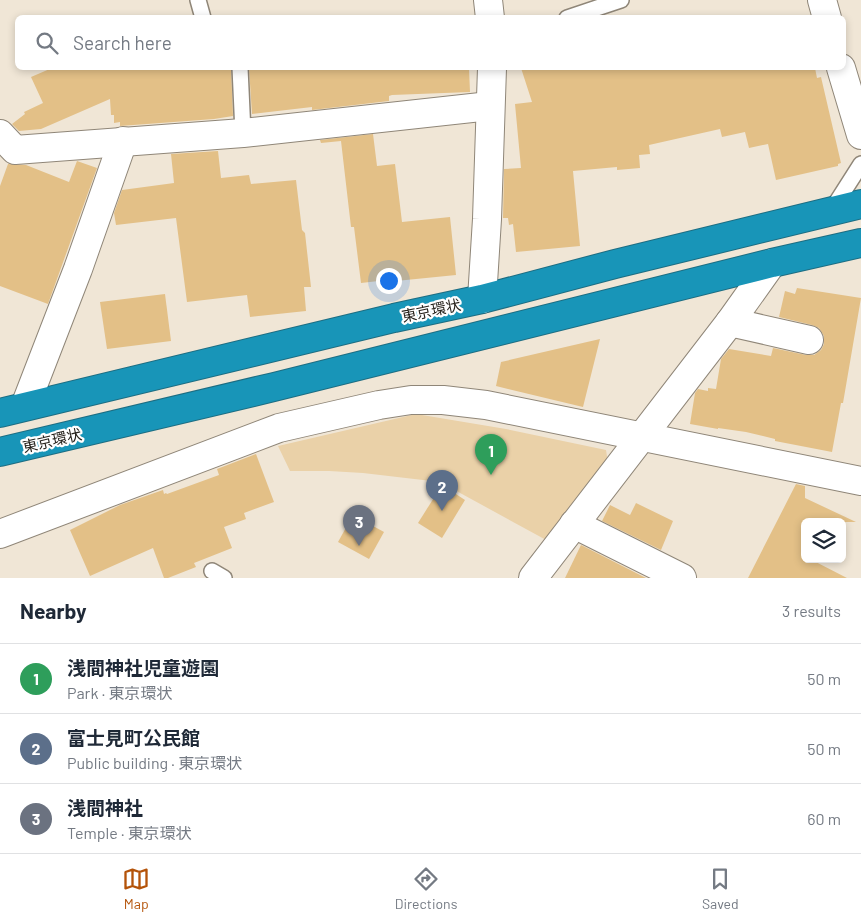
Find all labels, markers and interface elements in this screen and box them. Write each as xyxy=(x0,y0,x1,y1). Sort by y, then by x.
search box xyxy=(15,15,846,70)
icon: search xyxy=(33,29,61,57)
text: Search here xyxy=(73,31,172,54)
your location xyxy=(376,268,402,294)
street label: 東京環状 xyxy=(400,295,462,325)
street label: 東京環状 xyxy=(21,424,83,456)
pin: 1 xyxy=(475,434,507,475)
pin: 2 xyxy=(426,470,458,511)
pin: 3 xyxy=(343,505,375,546)
map controls xyxy=(801,518,846,563)
button: layers xyxy=(801,518,846,563)
text: Nearby xyxy=(20,598,86,623)
text: 3 results xyxy=(782,601,841,620)
text: 浅間神社児童遊園 xyxy=(67,656,219,679)
text: 1 xyxy=(33,669,39,688)
text: 50 m xyxy=(807,669,841,688)
text: Park · 東京環状 xyxy=(67,683,172,702)
text: 富士見町公民館 xyxy=(67,726,200,749)
text: 2 xyxy=(32,739,40,758)
text: 50 m xyxy=(807,739,841,758)
text: Public building · 東京環状 xyxy=(67,753,242,772)
text: 浅間神社 xyxy=(67,796,143,819)
text: 3 xyxy=(32,809,40,828)
text: 60 m xyxy=(807,809,841,828)
text: Temple · 東京環状 xyxy=(67,823,192,842)
tab: Map xyxy=(122,865,150,912)
tab: Directions xyxy=(395,865,457,912)
tab: Saved xyxy=(702,865,739,912)

